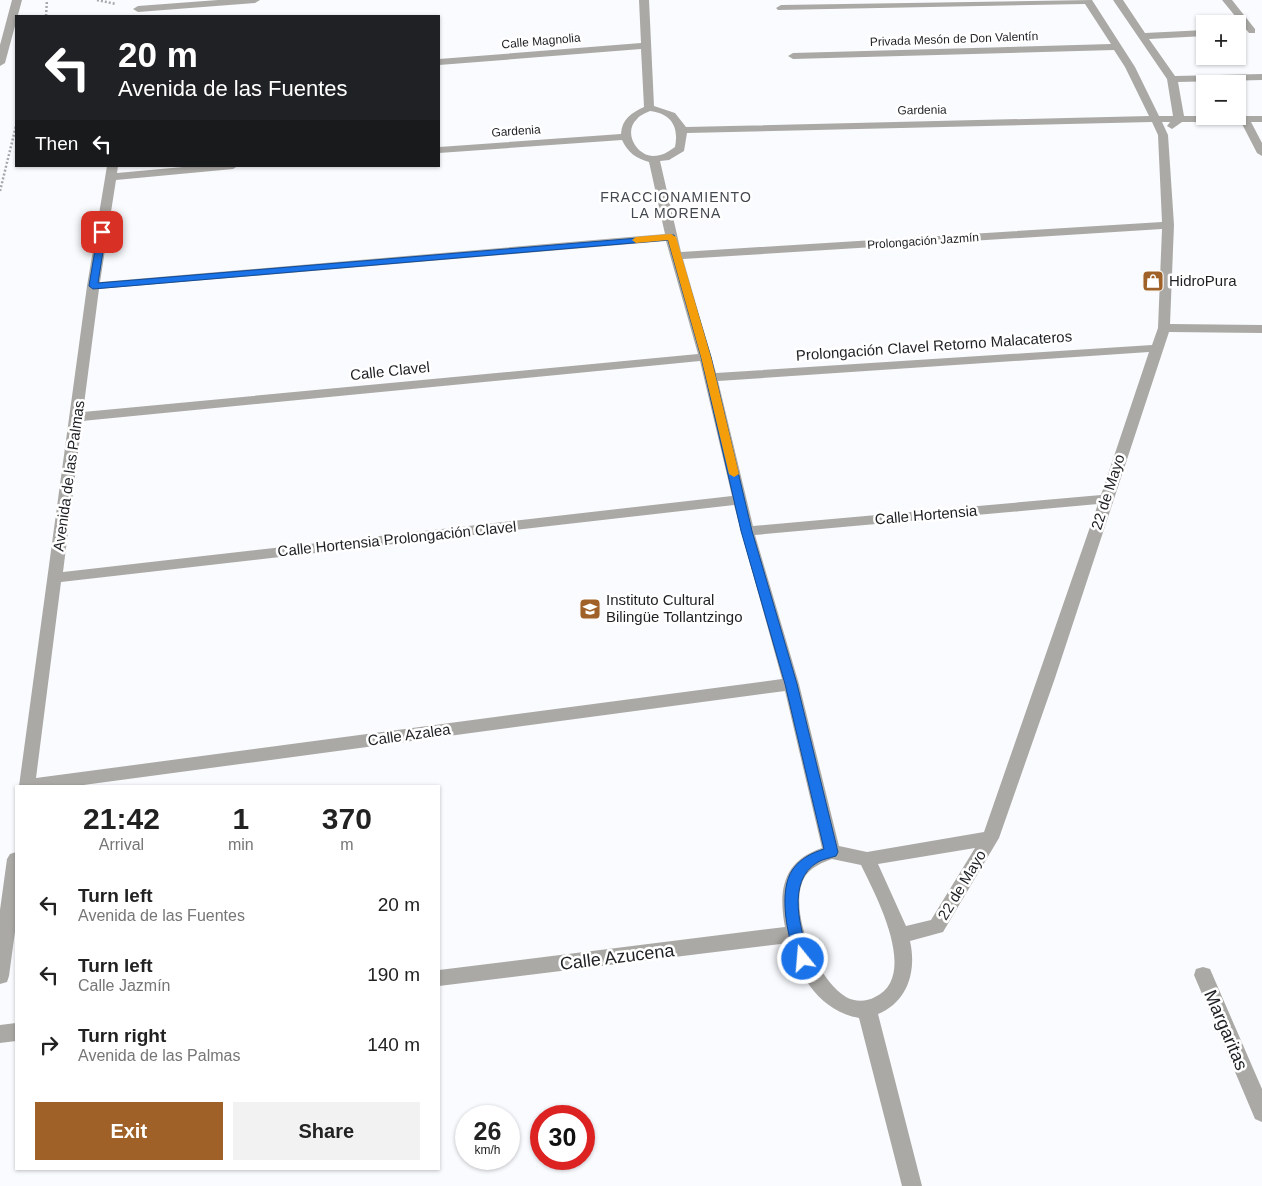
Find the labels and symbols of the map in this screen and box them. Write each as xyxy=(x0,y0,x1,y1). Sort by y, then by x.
street label: Privada Mesón de Don Valentín xyxy=(870,29,1038,49)
street label: Calle Magnolia xyxy=(501,31,581,51)
street label: Gardenia xyxy=(897,103,947,117)
street label: Gardenia xyxy=(491,122,541,140)
district label: FRACCIONAMIENTO LA MORENA xyxy=(600,189,752,221)
pin xyxy=(81,211,123,253)
street label: Prolongación Jazmín xyxy=(867,230,979,252)
shop icon: HidroPura xyxy=(1141,269,1165,293)
place label: HidroPura xyxy=(1169,272,1237,289)
street label: Prolongación Clavel Retorno Malacateros xyxy=(795,327,1073,364)
street label: Calle Clavel xyxy=(349,358,431,383)
street label: Avenida de las Palmas xyxy=(49,399,88,553)
street label: 22 de Mayo xyxy=(1087,452,1128,532)
street label: Calle Hortensia xyxy=(874,502,978,527)
street label: Calle Hortensia Prolongación Clavel xyxy=(277,517,517,560)
place label: Instituto Cultural Bilingüe Tollantzingo xyxy=(606,591,743,625)
school or university icon: Instituto Cultural Bilingüe Tollantzingo xyxy=(578,597,602,621)
street label: Calle Azalea xyxy=(366,720,452,749)
street label: 22 de Mayo xyxy=(934,847,989,923)
position arrow xyxy=(776,932,828,984)
street label: Calle Azucena xyxy=(559,940,676,974)
street label: Margaritas xyxy=(1200,987,1252,1073)
speed limit sign: 30 xyxy=(530,1105,595,1170)

